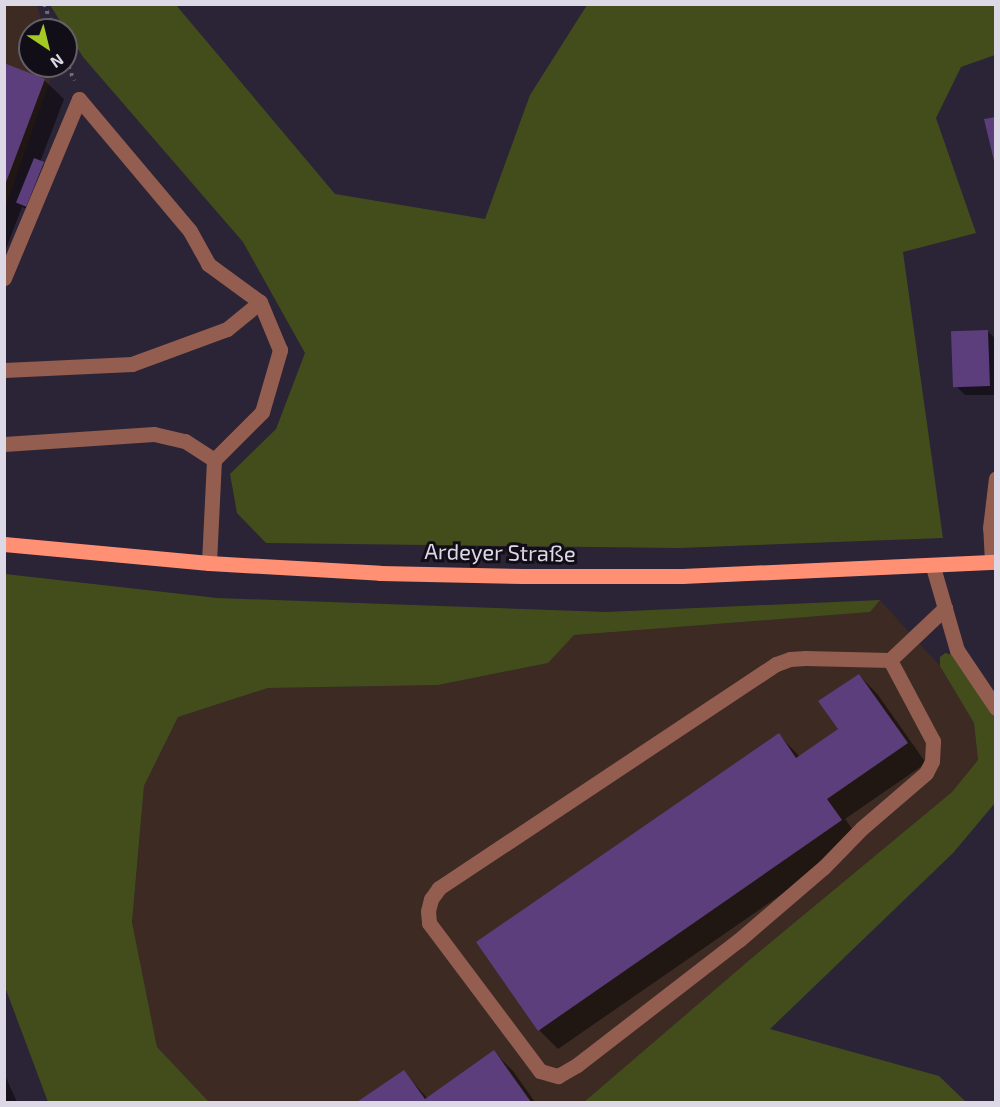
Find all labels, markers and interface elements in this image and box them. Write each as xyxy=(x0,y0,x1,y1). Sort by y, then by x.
north arrow xyxy=(18,18,78,78)
text: N xyxy=(47,50,68,73)
street label: Ardeyer Straße xyxy=(424,537,576,567)

